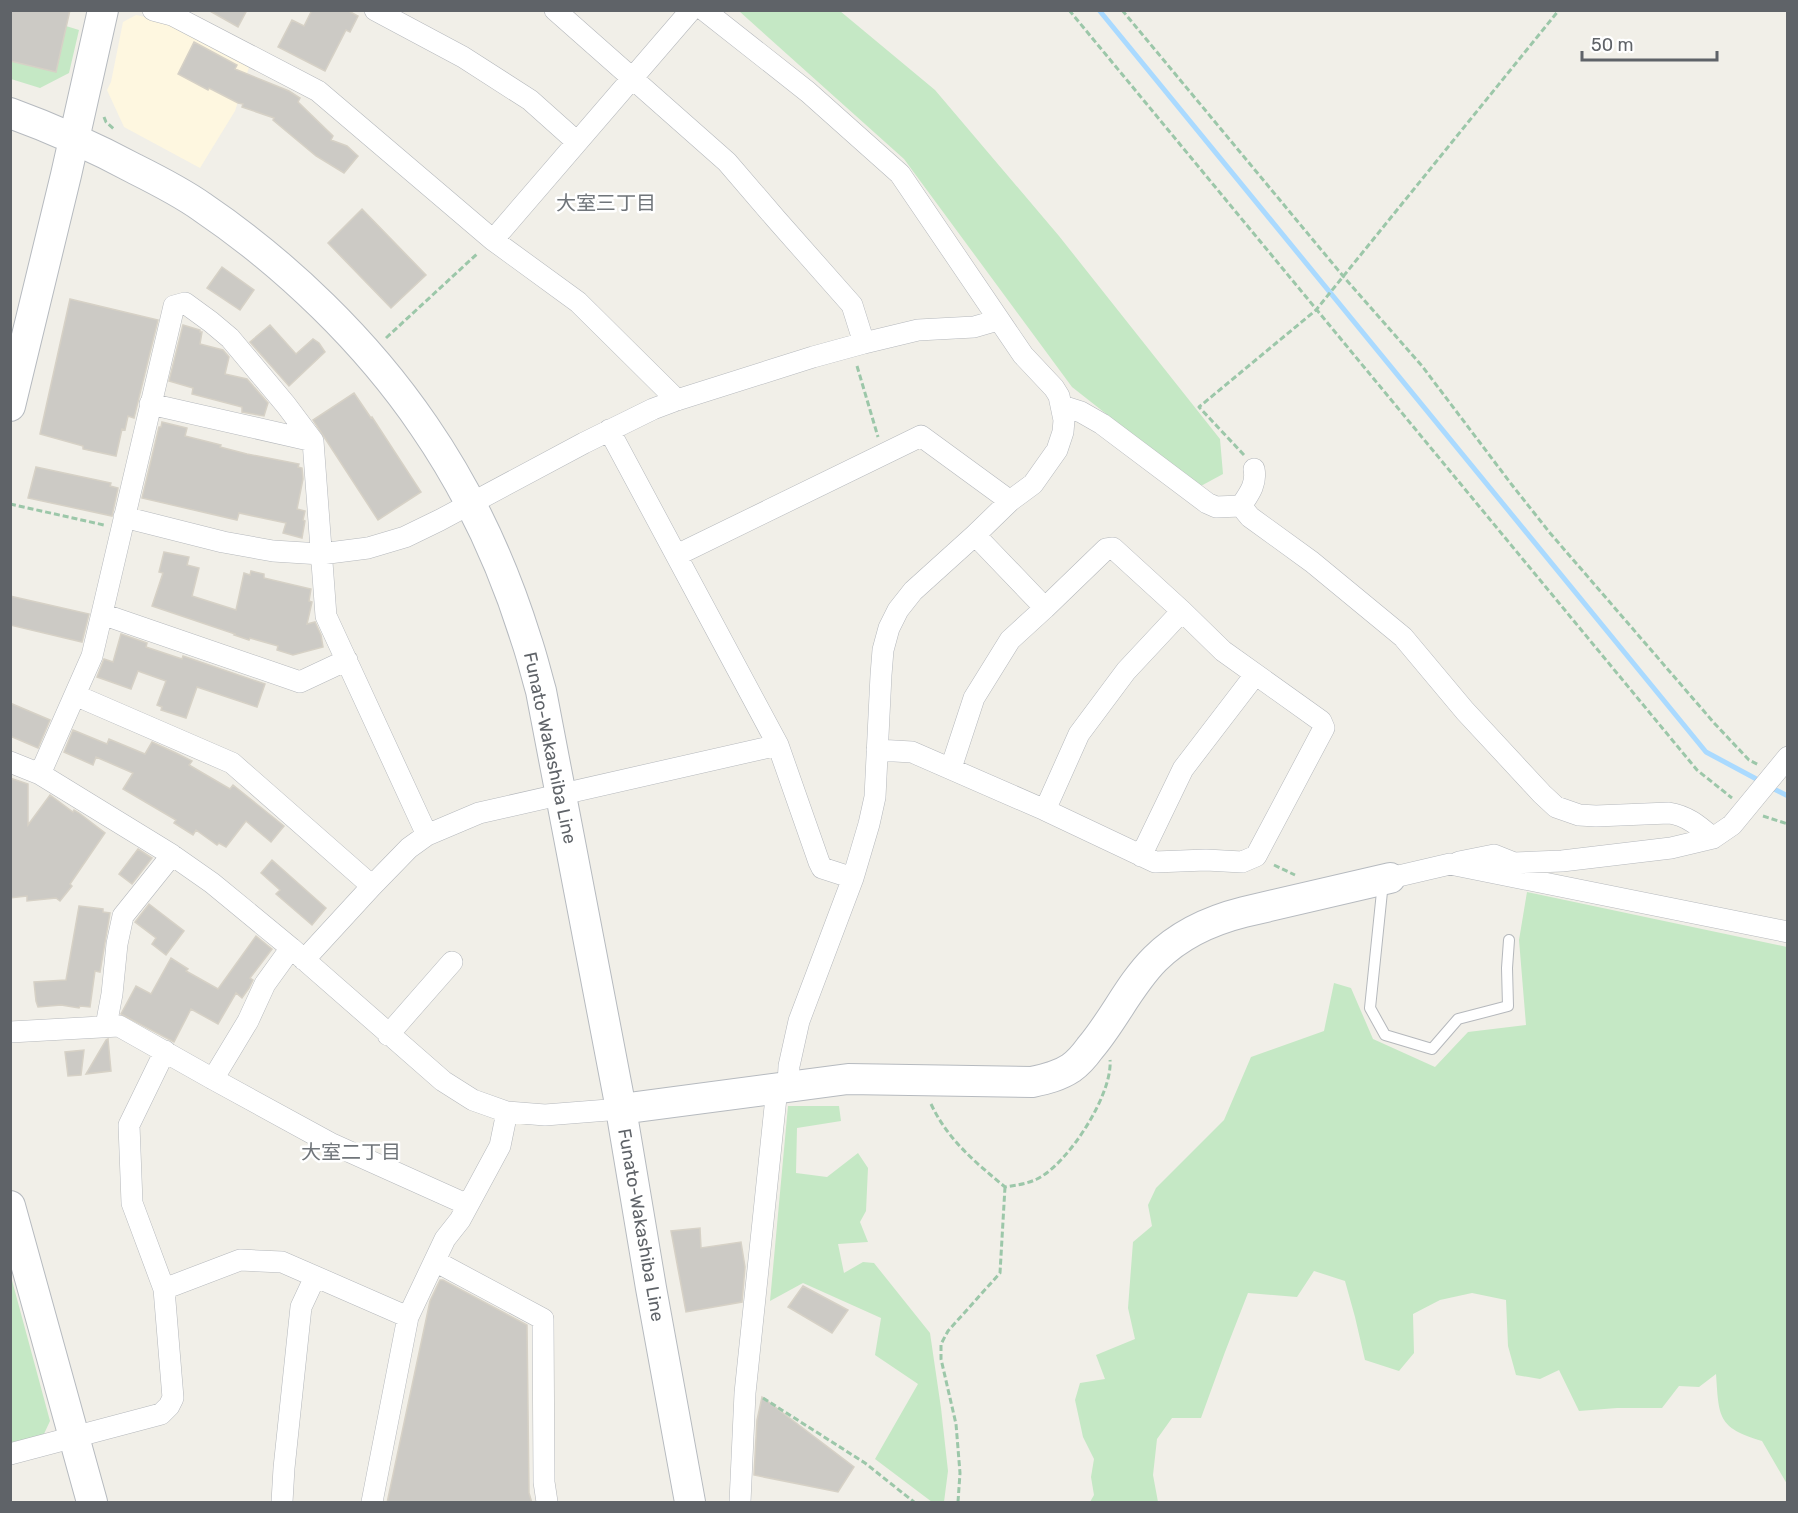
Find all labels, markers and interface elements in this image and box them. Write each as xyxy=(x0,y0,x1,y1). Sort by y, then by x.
scale bar xyxy=(1582,24,1717,62)
text: 50 m xyxy=(1591,34,1634,56)
district label: 大室三丁目 xyxy=(556,191,656,215)
street label: Funato-Wakashiba Line xyxy=(519,650,581,846)
street label: Funato-Wakashiba Line xyxy=(613,1127,669,1323)
district label: 大室二丁目 xyxy=(301,1140,401,1164)

